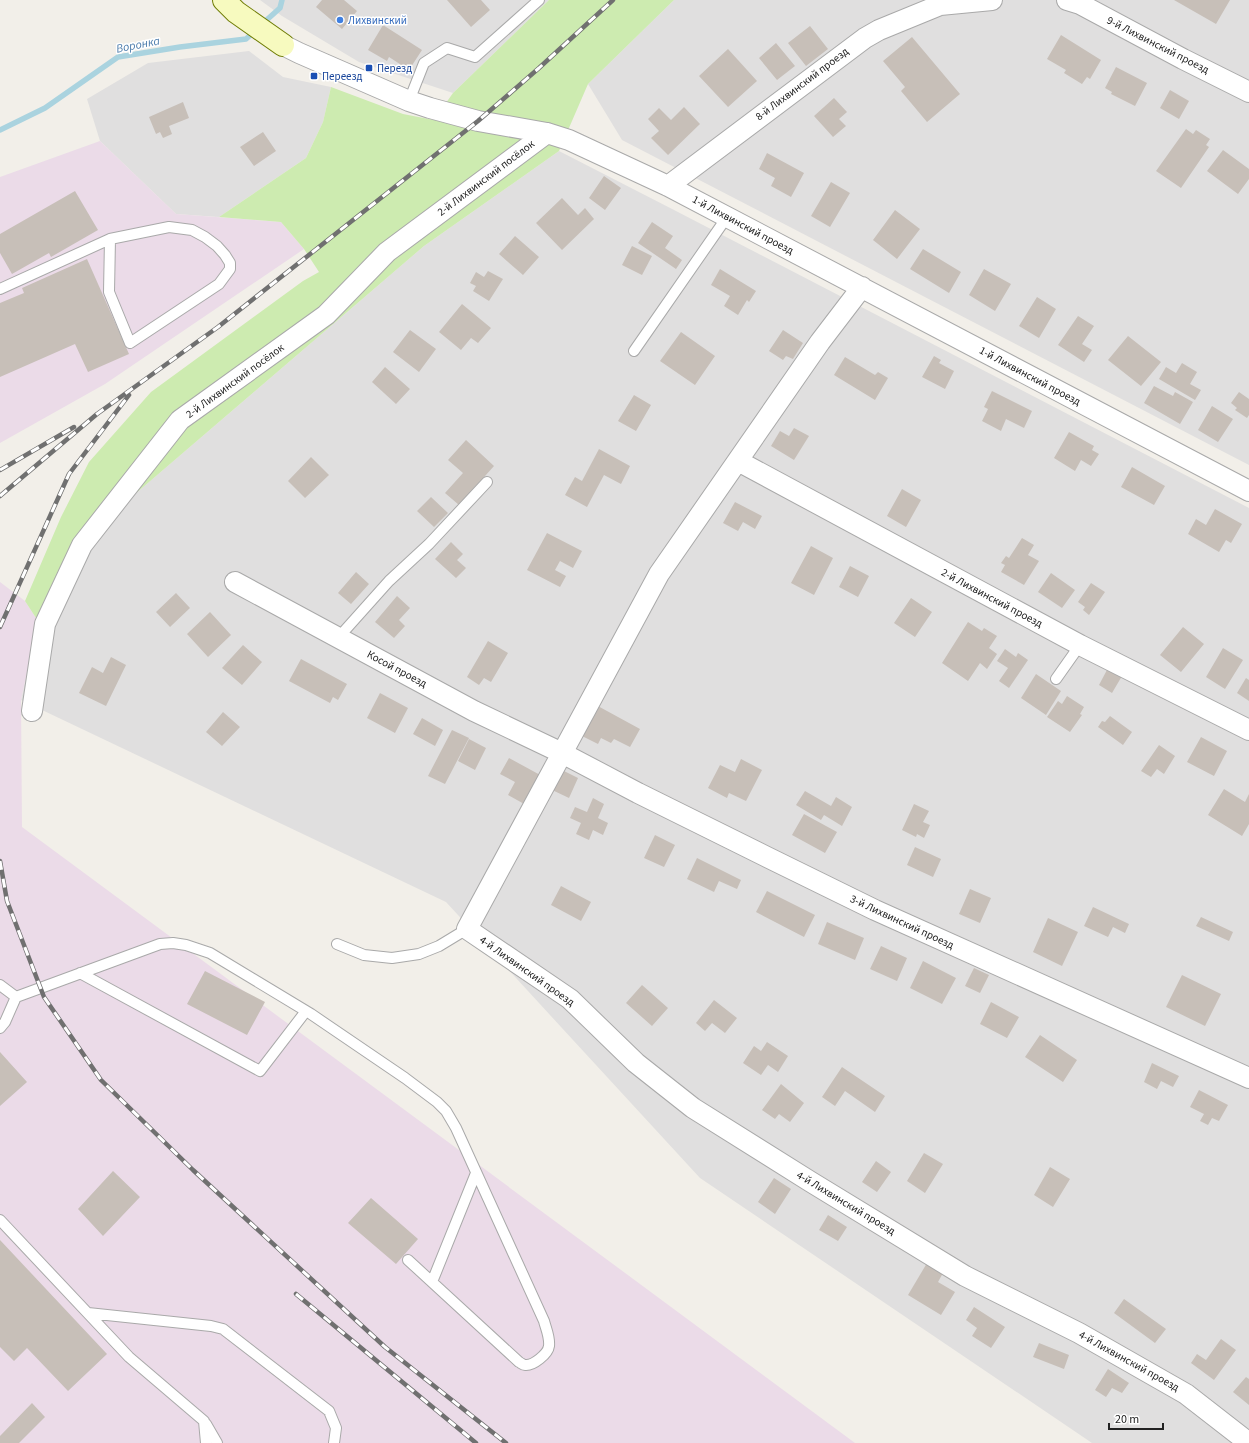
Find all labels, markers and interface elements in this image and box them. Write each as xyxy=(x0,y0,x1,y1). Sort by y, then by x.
place label: Лихвинский xyxy=(348,13,407,28)
street label: 9-й Лихвинский проезд xyxy=(1104,13,1212,77)
marker: Лихвинский xyxy=(335,15,345,25)
water label: Воронка xyxy=(115,32,162,58)
street label: 8-й Лихвинский проезд xyxy=(752,44,852,124)
place label: Перезд xyxy=(377,61,412,76)
marker: Перезд xyxy=(364,63,374,73)
place label: Переезд xyxy=(322,69,363,84)
marker: Переезд xyxy=(309,71,319,81)
street label: 2-й Лихвинский посёлок xyxy=(434,136,538,219)
street label: 1-й Лихвинский проезд xyxy=(690,192,796,258)
street label: 2-й Лихвинский посёлок xyxy=(183,340,288,422)
street label: 1-й Лихвинский проезд xyxy=(977,343,1083,409)
street label: 2-й Лихвинский проезд xyxy=(939,565,1045,631)
street label: Косой проезд xyxy=(364,647,430,691)
street label: 3-й Лихвинский проезд xyxy=(848,891,956,953)
street label: 4-й Лихвинский проезд xyxy=(476,932,578,1010)
street label: 4-й Лихвинский проезд xyxy=(794,1167,898,1239)
street label: 4-й Лихвинский проезд xyxy=(1076,1327,1182,1395)
scale bar xyxy=(1109,1405,1163,1431)
text: 20 m xyxy=(1115,1411,1139,1428)

